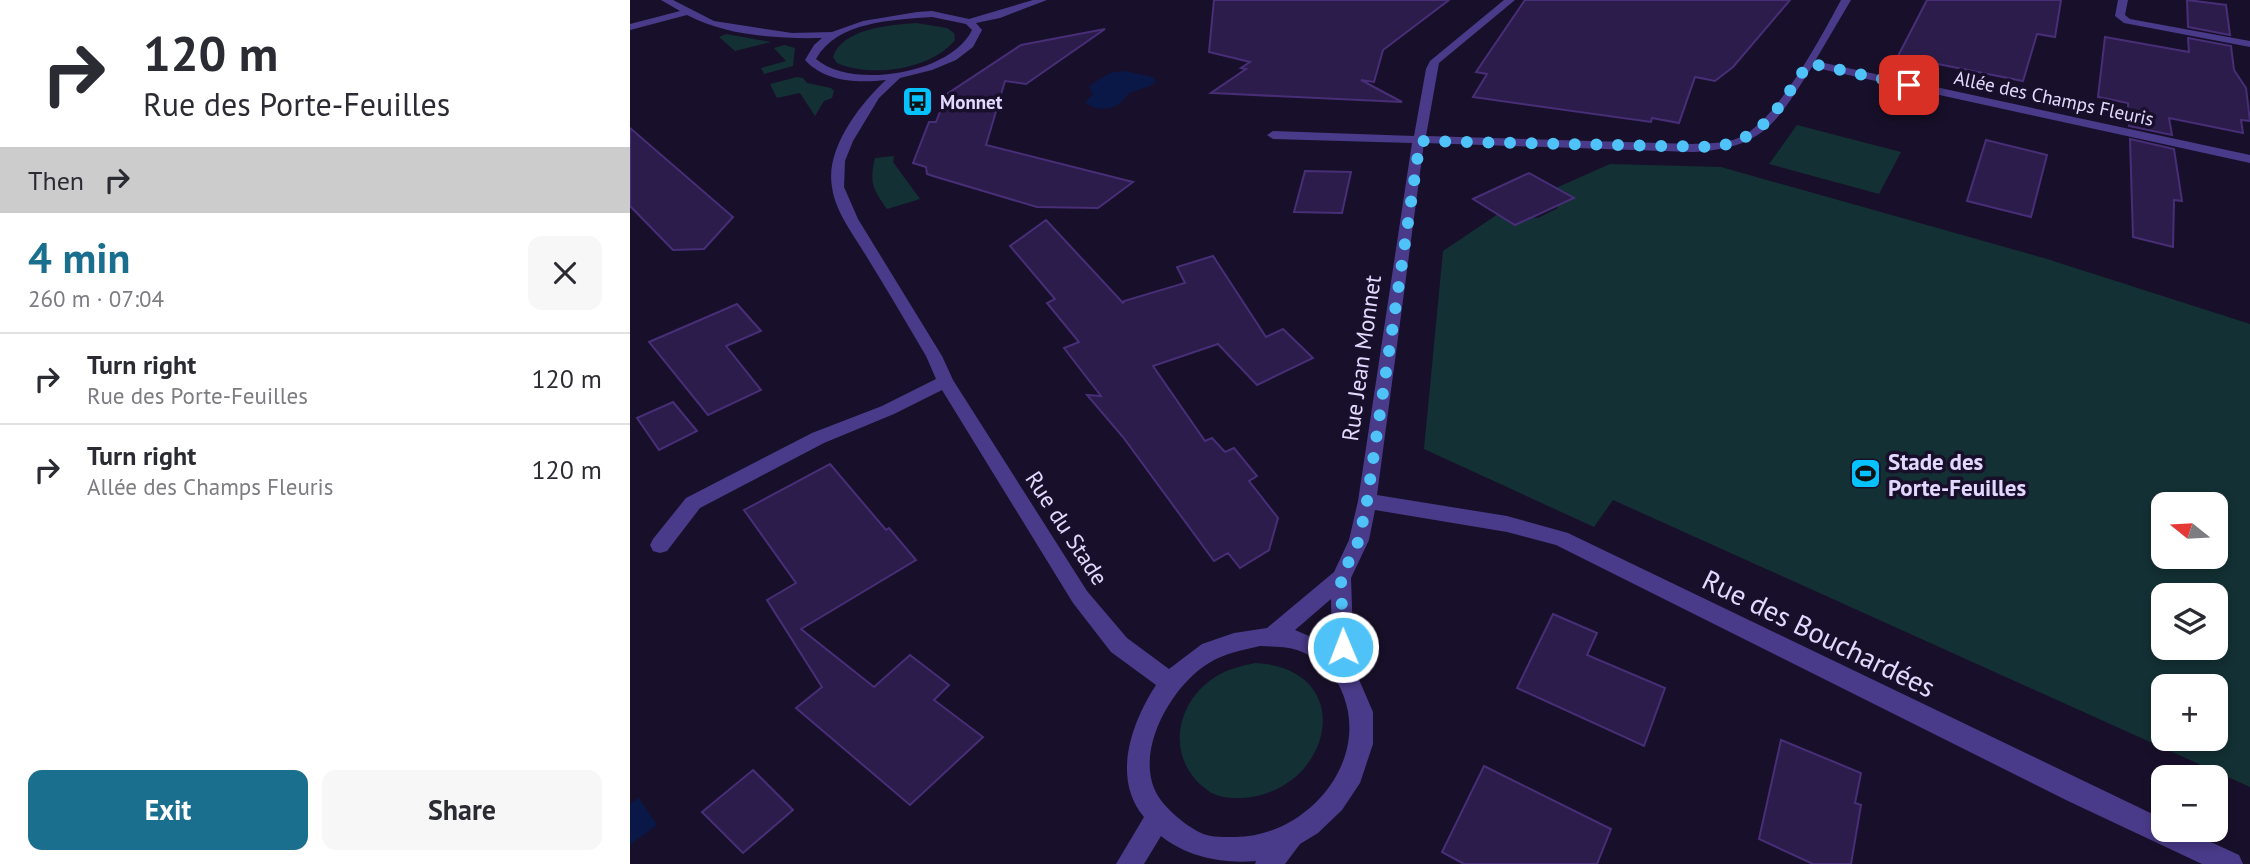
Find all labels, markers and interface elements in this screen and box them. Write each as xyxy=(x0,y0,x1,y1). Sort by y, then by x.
text: 120 m xyxy=(143,21,278,85)
icon: right xyxy=(28,28,119,119)
pin xyxy=(1879,55,1939,115)
street label: Allée des Champs Fleuris xyxy=(1952,65,2156,131)
icon: arrive xyxy=(1890,66,1928,104)
text: Rue des Porte-Feuilles xyxy=(143,83,450,125)
bus stop icon: Monnet xyxy=(900,85,934,119)
place label: Monnet xyxy=(940,90,1003,114)
icon: right xyxy=(98,161,136,199)
text: Then xyxy=(28,164,84,197)
text: 4 min xyxy=(28,230,130,285)
button: close xyxy=(528,236,602,310)
street label: Rue Jean Monnet xyxy=(1335,273,1387,443)
text: 260 m · 07:04 xyxy=(28,284,164,313)
text: Turn right xyxy=(87,348,196,381)
icon: right xyxy=(28,360,66,398)
text: 120 m xyxy=(531,362,602,395)
text: Rue des Porte-Feuilles xyxy=(87,381,308,410)
text: Turn right xyxy=(87,439,196,472)
place label: Stade des Porte-Feuilles xyxy=(1888,447,2026,502)
icon: right xyxy=(28,451,66,489)
text: 120 m xyxy=(531,453,602,486)
sports icon: Stade des Porte-Feuilles xyxy=(1848,457,1882,491)
street label: Rue du Stade xyxy=(1019,466,1115,590)
text: Allée des Champs Fleuris xyxy=(87,472,333,501)
north arrow xyxy=(2151,492,2228,569)
map controls xyxy=(2151,492,2228,842)
street label: Rue des Bouchardées xyxy=(1697,561,1941,705)
button: layers xyxy=(2151,583,2228,660)
position arrow xyxy=(1306,610,1380,684)
button: + xyxy=(2151,674,2228,751)
button: − xyxy=(2151,765,2228,842)
button: Exit xyxy=(28,770,308,850)
button: Share xyxy=(322,770,602,850)

